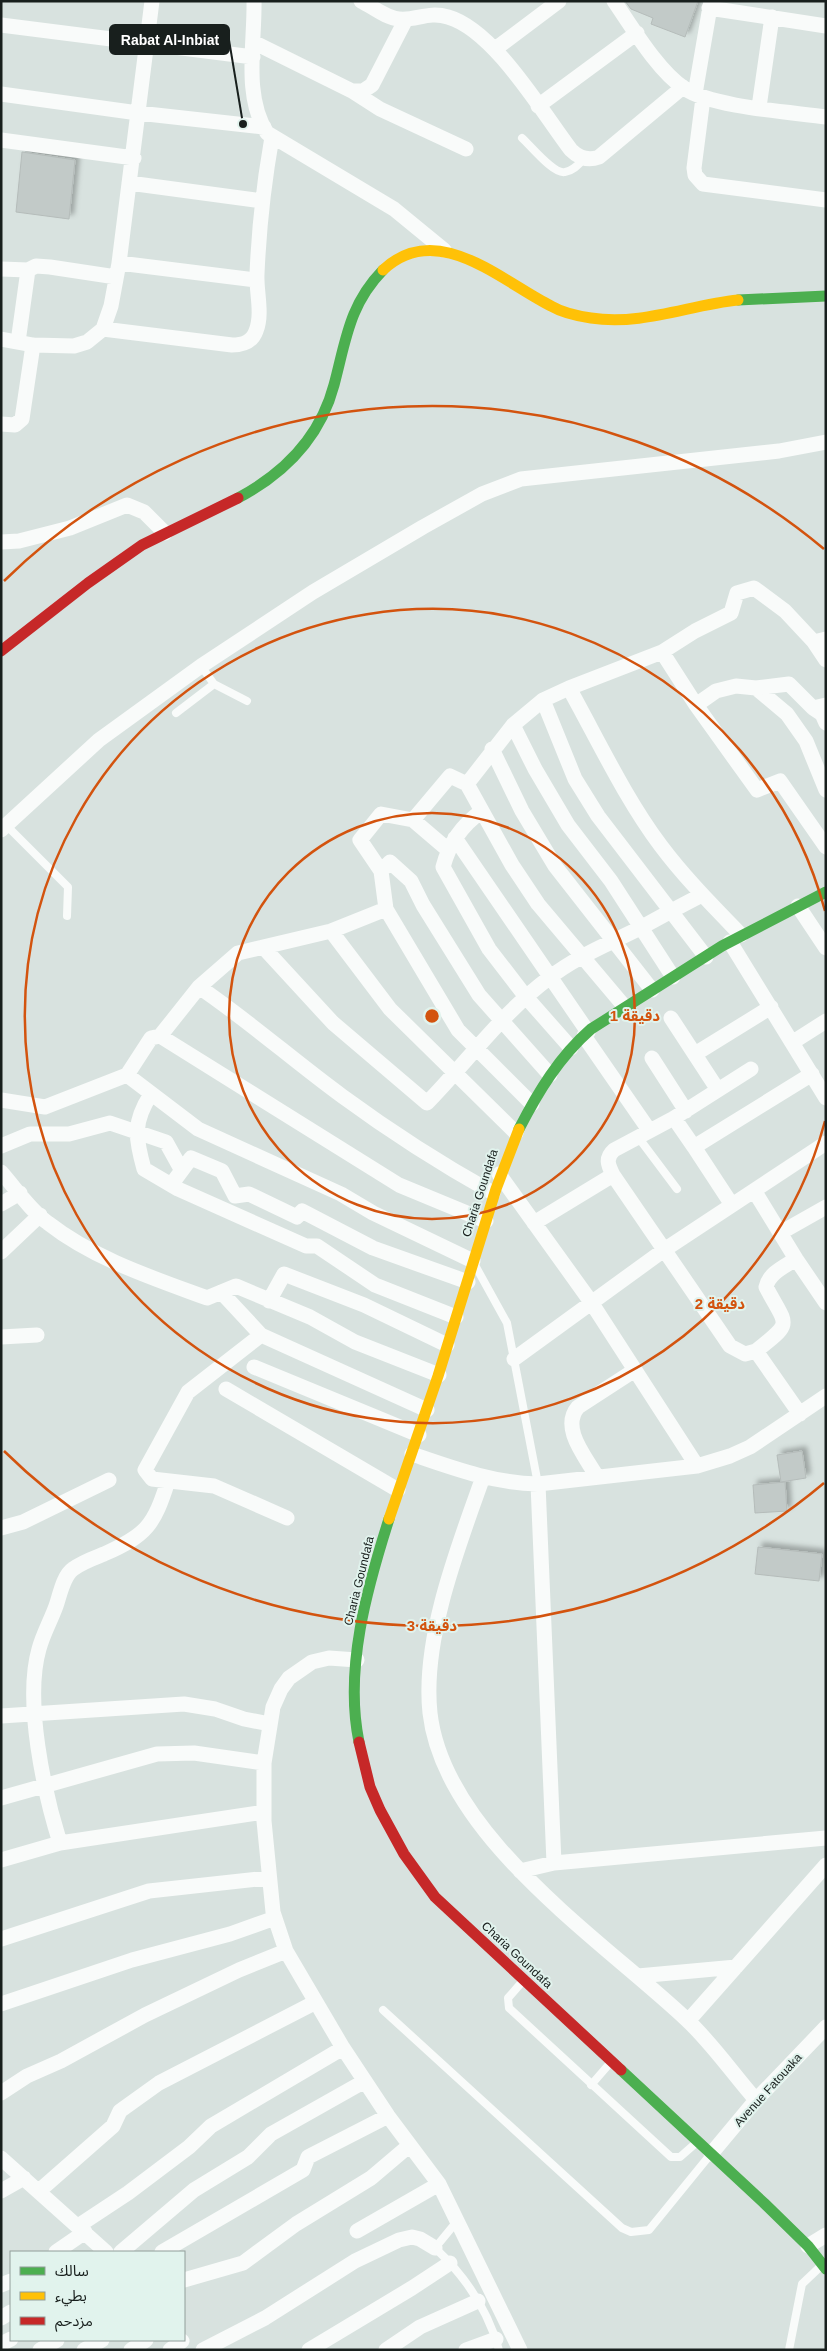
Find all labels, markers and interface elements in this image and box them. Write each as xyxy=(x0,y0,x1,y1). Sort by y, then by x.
callout: Rabat Al-Inbiat xyxy=(110,25,229,54)
text: Rabat Al-Inbiat xyxy=(121,32,219,48)
centre of rings xyxy=(423,1007,441,1025)
text: 1 دقيقة xyxy=(610,1007,660,1024)
street label: Charia Goundafa xyxy=(459,1147,501,1239)
text: 2 دقيقة xyxy=(695,1295,745,1312)
street label: Charia Goundafa xyxy=(341,1535,377,1627)
text: 3 دقيقة xyxy=(407,1617,457,1634)
street label: Charia Goundafa xyxy=(479,1919,555,1992)
street label: Avenue Fatouaka xyxy=(731,2050,805,2130)
legend xyxy=(10,2251,185,2341)
text: سالك xyxy=(55,2262,89,2279)
text: بطيء xyxy=(55,2287,87,2307)
text: مزدحم xyxy=(55,2312,93,2332)

